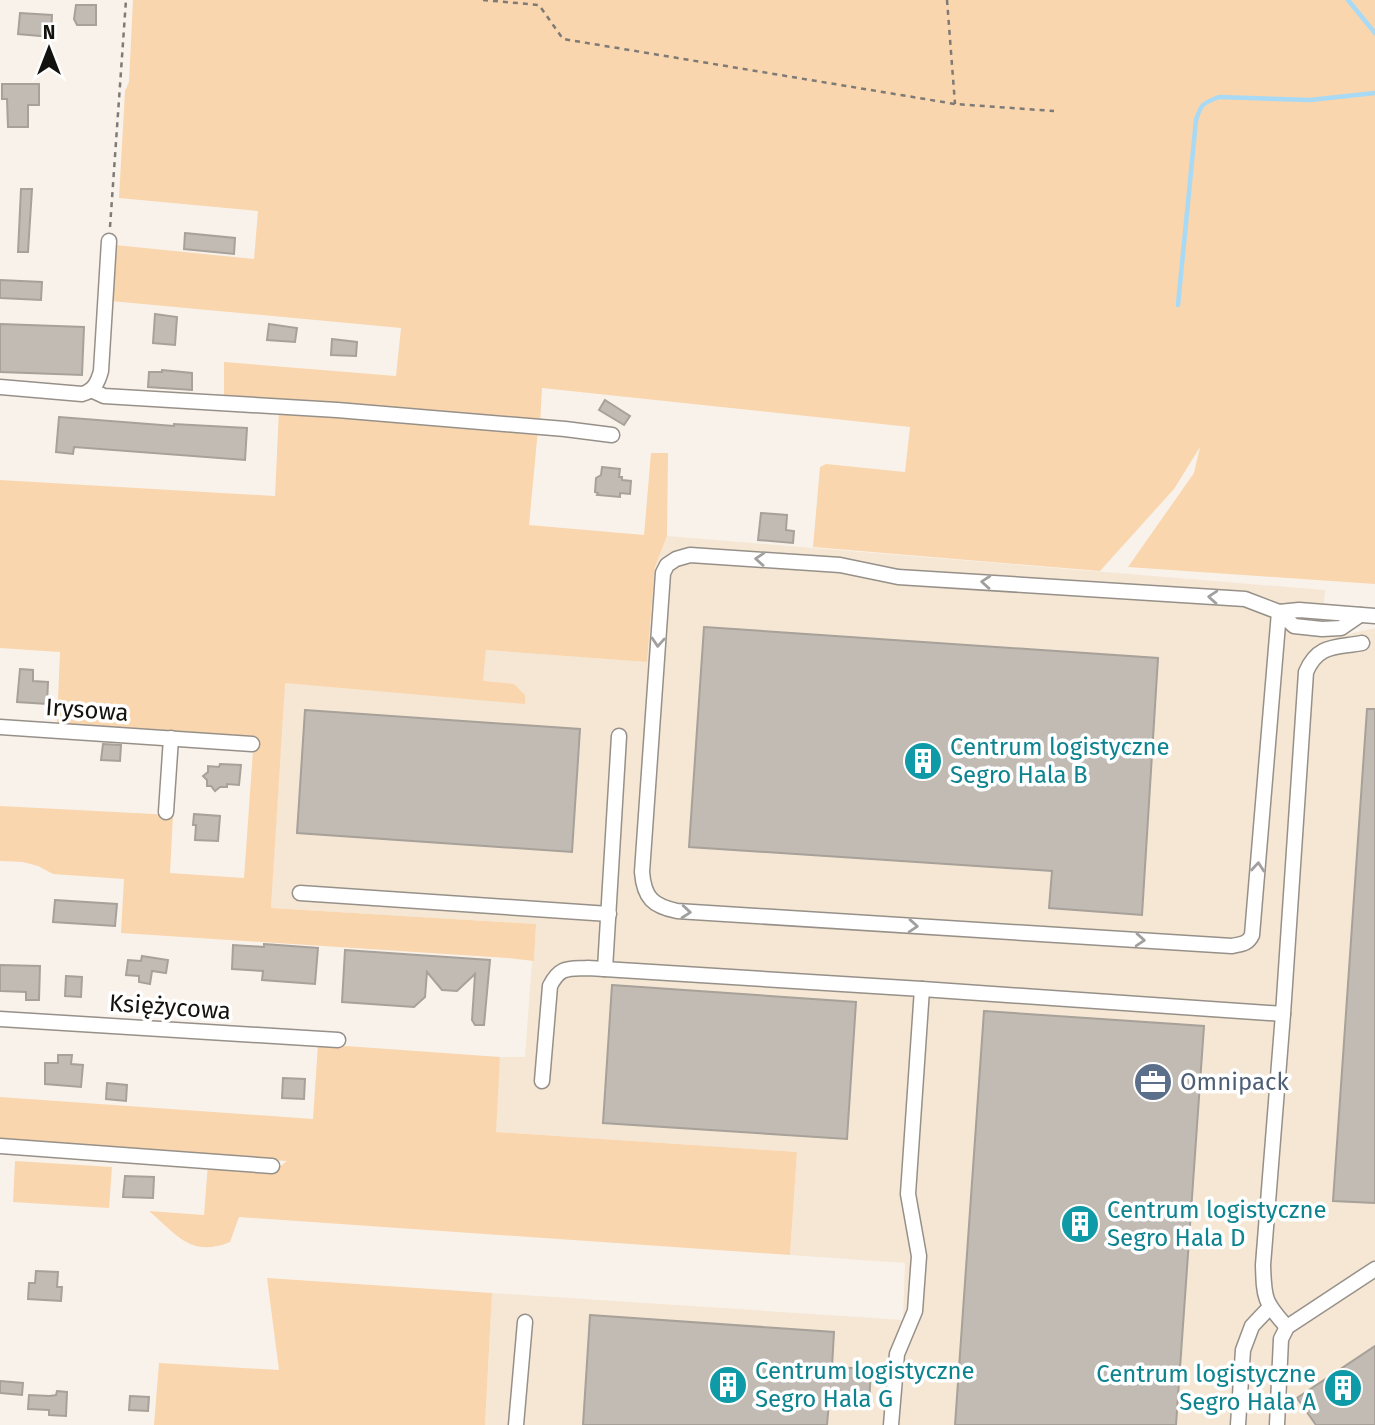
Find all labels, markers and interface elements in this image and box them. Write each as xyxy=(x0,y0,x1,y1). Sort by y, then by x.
north arrow xyxy=(14,14,84,84)
text: N xyxy=(43,21,55,44)
one-way arrow xyxy=(754,552,765,567)
one-way arrow xyxy=(980,575,991,590)
one-way arrow xyxy=(1207,590,1218,605)
one-way arrow xyxy=(651,636,666,647)
street label: Irysowa xyxy=(45,693,129,727)
place label: Centrum logistyczne Segro Hala B xyxy=(950,733,1170,789)
building icon: Centrum logistyczne Segro Hala B xyxy=(902,740,944,782)
one-way arrow xyxy=(1250,861,1265,872)
one-way arrow xyxy=(681,904,692,919)
one-way arrow xyxy=(908,918,919,933)
one-way arrow xyxy=(1135,932,1146,947)
street label: Księżycowa xyxy=(108,989,232,1025)
office icon: Omnipack xyxy=(1132,1061,1174,1103)
place label: Omnipack xyxy=(1180,1068,1290,1096)
place label: Centrum logistyczne Segro Hala D xyxy=(1107,1196,1327,1252)
building icon: Centrum logistyczne Segro Hala D xyxy=(1059,1203,1101,1245)
place label: Centrum logistyczne Segro Hala G xyxy=(755,1357,975,1413)
place label: Centrum logistyczne Segro Hala A xyxy=(1096,1360,1316,1416)
building icon: Centrum logistyczne Segro Hala G xyxy=(707,1364,749,1406)
building icon: Centrum logistyczne Segro Hala A xyxy=(1322,1367,1364,1409)

